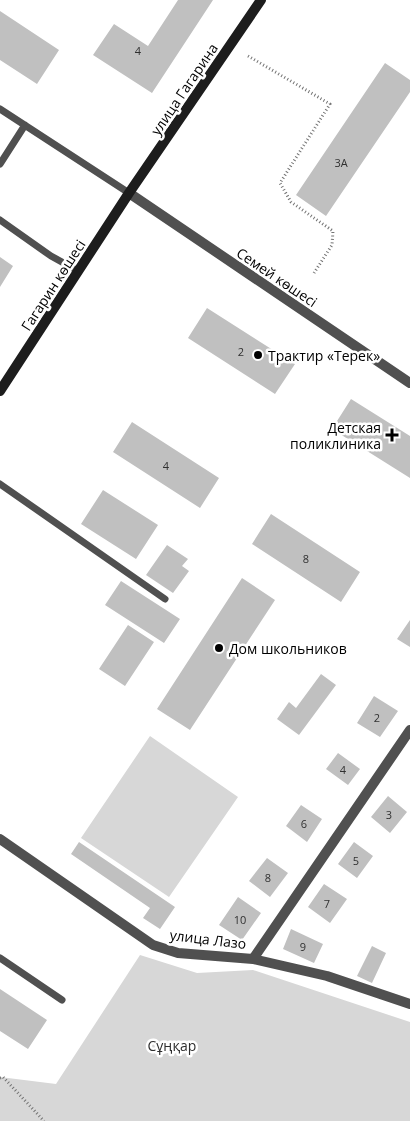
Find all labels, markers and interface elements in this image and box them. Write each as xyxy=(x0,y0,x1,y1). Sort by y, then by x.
street label: улица Гагарина xyxy=(146,39,222,139)
house number: 4 xyxy=(135,43,142,58)
house number: 3А xyxy=(334,155,348,170)
street label: Гагарин көшесі xyxy=(16,236,90,334)
street label: Семей көшесі xyxy=(233,243,321,311)
house number: 2 xyxy=(238,344,244,359)
place label: Трактир «Терек» xyxy=(268,346,380,365)
marker: Трактир «Терек» xyxy=(252,349,264,361)
place label: Детская поликлиника xyxy=(290,418,381,453)
marker: Детская поликлиника xyxy=(385,428,399,442)
house number: 4 xyxy=(163,458,170,473)
house number: 8 xyxy=(303,551,309,566)
place label: Дом школьников xyxy=(229,639,347,658)
marker: Дом школьников xyxy=(213,642,225,654)
house number: 2 xyxy=(374,710,380,725)
house number: 4 xyxy=(340,762,347,777)
house number: 3 xyxy=(386,807,392,822)
house number: 6 xyxy=(301,816,307,831)
house number: 5 xyxy=(353,853,359,868)
house number: 8 xyxy=(265,870,271,885)
house number: 7 xyxy=(324,896,330,911)
house number: 10 xyxy=(234,912,246,927)
street label: улица Лазо xyxy=(169,925,247,953)
house number: 9 xyxy=(300,939,306,954)
park label: Сұңқар xyxy=(148,1036,196,1055)

